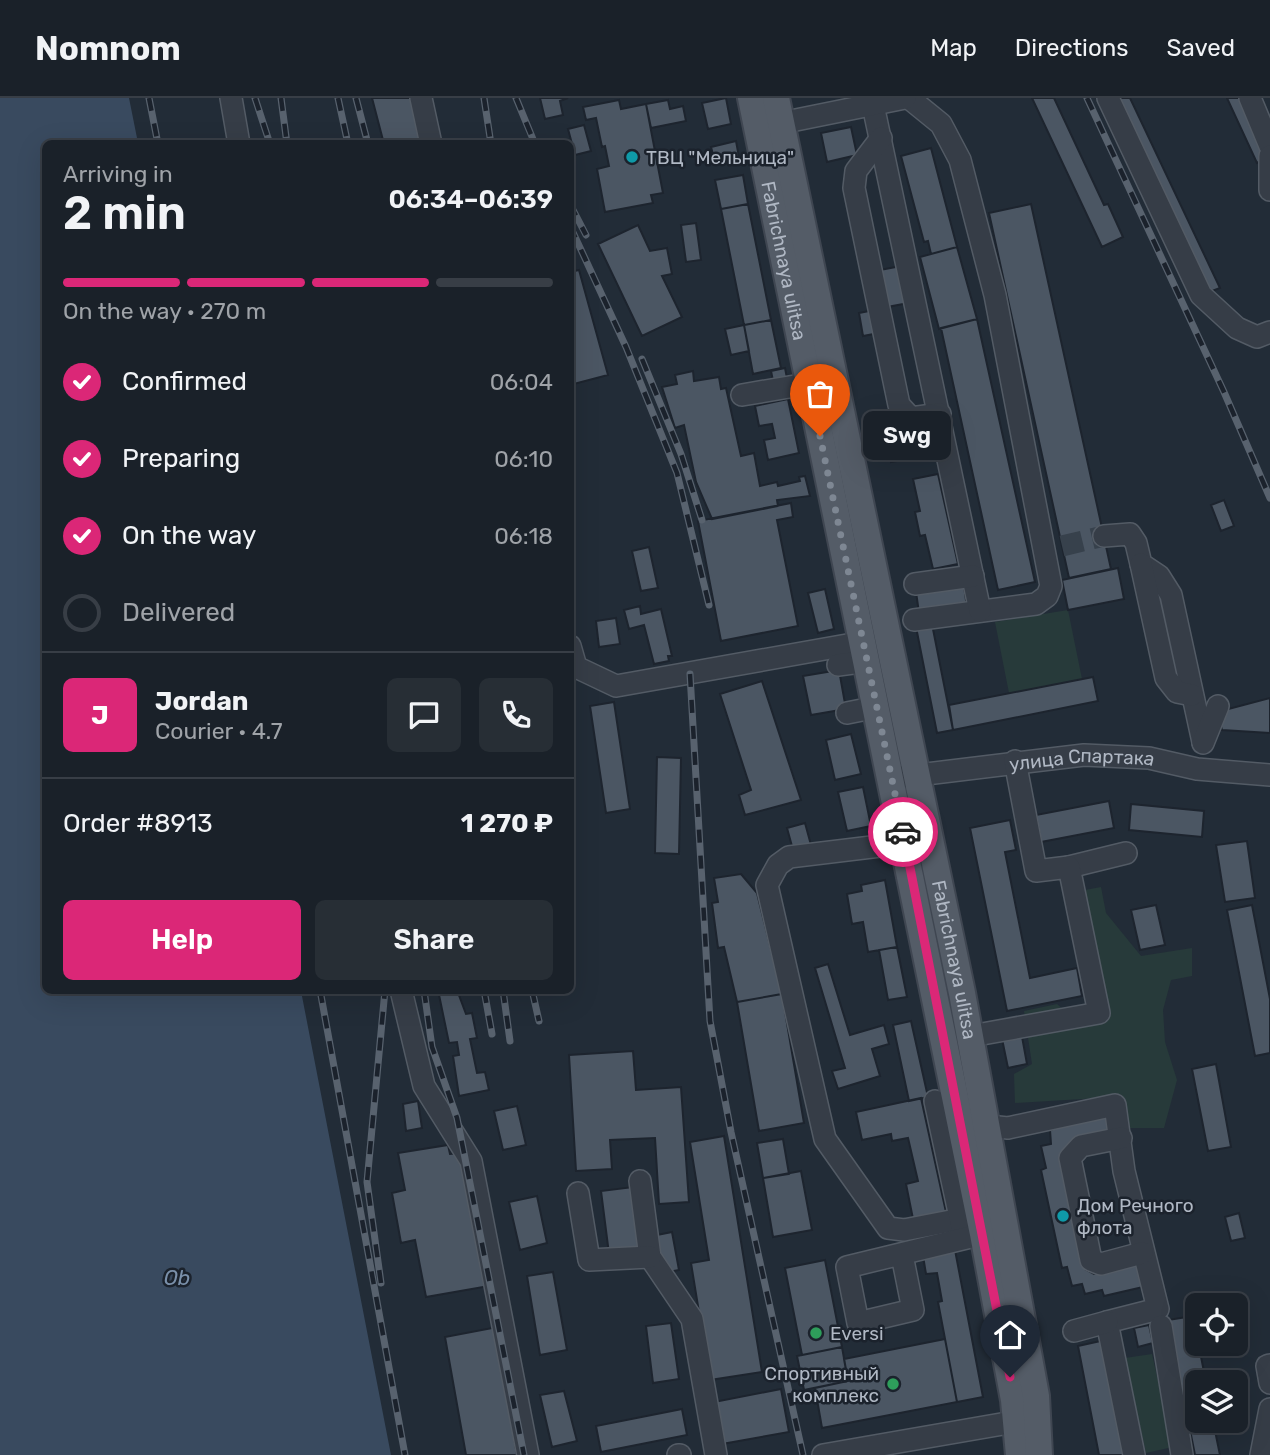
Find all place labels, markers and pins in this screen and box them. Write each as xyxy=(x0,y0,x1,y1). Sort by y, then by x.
place label: ТВЦ "Мельница" xyxy=(646,146,794,169)
marker: ТВЦ "Мельница" xyxy=(624,149,640,165)
pin xyxy=(790,364,850,436)
callout: Swg xyxy=(862,412,950,460)
place label: Дом Речного флота xyxy=(1077,1194,1194,1239)
marker: Дом Речного флота xyxy=(1055,1208,1071,1224)
pin xyxy=(980,1305,1040,1377)
place label: Eversi xyxy=(830,1322,884,1345)
marker: Eversi xyxy=(808,1325,824,1341)
place label: Спортивный комплекс xyxy=(764,1362,879,1407)
marker: Спортивный комплекс xyxy=(885,1376,901,1392)

